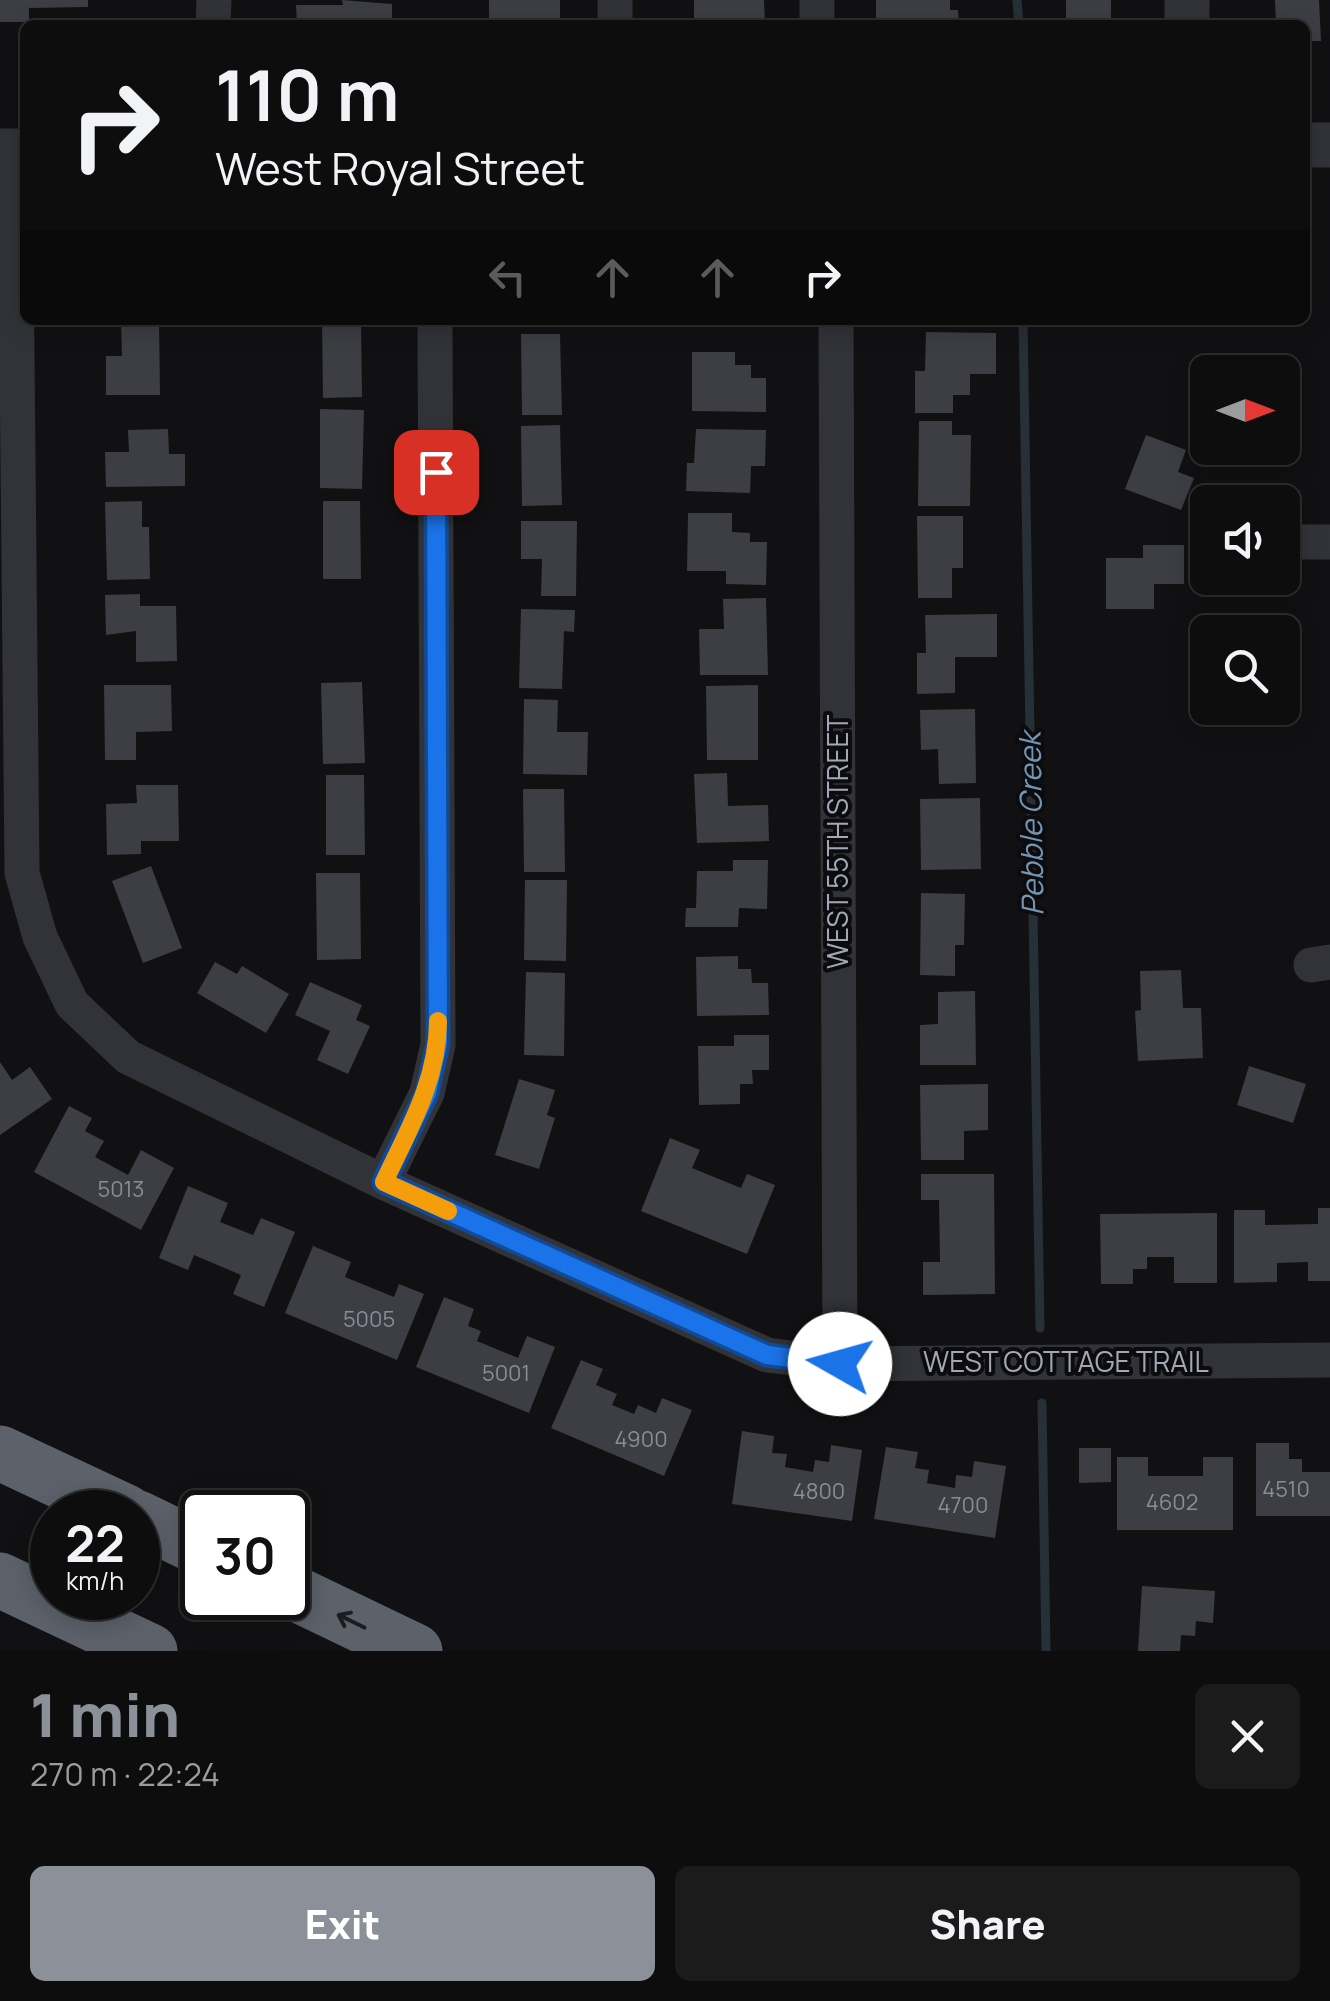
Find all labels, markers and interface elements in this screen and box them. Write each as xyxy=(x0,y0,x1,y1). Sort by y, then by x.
text: 110 m xyxy=(215,46,399,142)
icon: right xyxy=(50,60,180,190)
text: West Royal Street xyxy=(215,137,585,199)
icon: left xyxy=(480,250,535,305)
icon: ahead xyxy=(585,250,640,305)
icon: ahead xyxy=(690,250,745,305)
icon: right xyxy=(795,250,850,305)
north arrow xyxy=(1190,355,1300,465)
map controls xyxy=(1190,355,1300,725)
pin xyxy=(394,430,479,515)
icon: arrive xyxy=(409,445,464,500)
button: sound xyxy=(1190,485,1300,595)
button: search xyxy=(1190,615,1300,725)
street label: WEST 55TH STREET xyxy=(818,715,856,969)
water label: Pebble Creek xyxy=(1008,728,1053,916)
house number: 5013 xyxy=(98,1174,144,1204)
house number: 5005 xyxy=(343,1304,395,1334)
position arrow xyxy=(788,1312,892,1416)
street label: WEST COTTAGE TRAIL xyxy=(923,1342,1209,1380)
house number: 5001 xyxy=(482,1358,530,1388)
house number: 4900 xyxy=(614,1424,668,1454)
house number: 4510 xyxy=(1262,1474,1310,1504)
house number: 4800 xyxy=(793,1476,845,1506)
house number: 4602 xyxy=(1146,1487,1198,1517)
speed limit sign: 30 xyxy=(180,1490,310,1620)
house number: 4700 xyxy=(938,1490,988,1520)
text: 22 xyxy=(65,1509,125,1577)
text: km/h xyxy=(66,1563,124,1598)
one-way arrow xyxy=(337,1610,367,1629)
text: 1 min xyxy=(30,1673,180,1755)
button: close xyxy=(1195,1684,1300,1789)
text: 270 m · 22:24 xyxy=(30,1752,220,1796)
button: Exit xyxy=(30,1866,655,1981)
button: Share xyxy=(675,1866,1300,1981)

